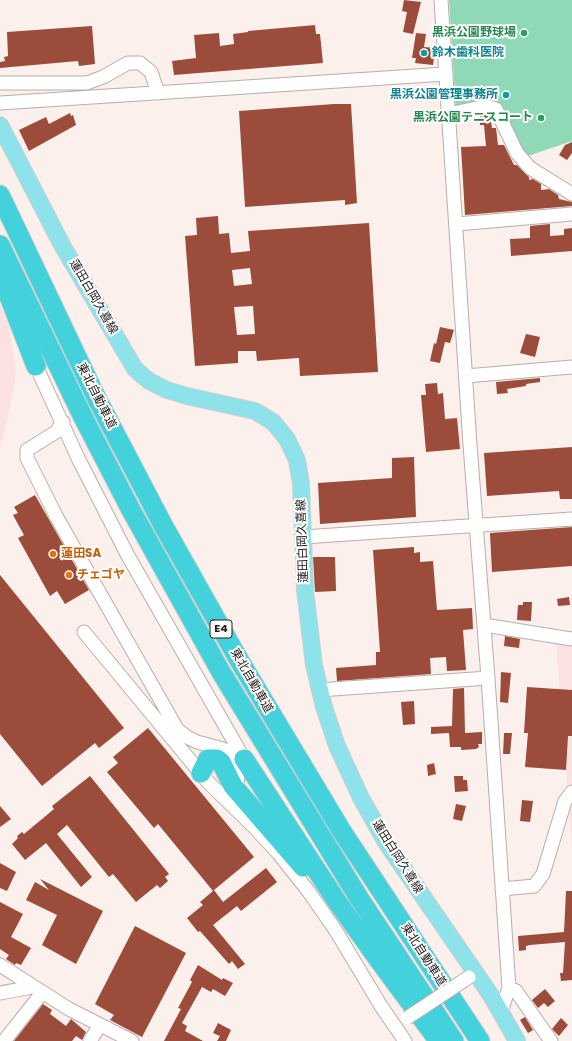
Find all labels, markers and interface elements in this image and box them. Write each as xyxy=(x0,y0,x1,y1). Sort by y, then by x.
place label: 黒浜公園野球場 xyxy=(432,26,516,40)
marker: 黒浜公園野球場 xyxy=(519,28,529,38)
place label: 鈴木歯科医院 xyxy=(432,46,504,60)
marker: 鈴木歯科医院 xyxy=(419,48,429,58)
place label: 黒浜公園管理事務所 xyxy=(390,88,498,102)
marker: 黒浜公園管理事務所 xyxy=(501,90,511,100)
place label: 黒浜公園テニスコート xyxy=(413,111,533,125)
marker: 黒浜公園テニスコート xyxy=(536,113,546,123)
street label: 蓮田白岡久喜線 xyxy=(66,257,120,337)
street label: 東北自動車道 xyxy=(73,361,119,431)
street label: 蓮田白岡久喜線 xyxy=(294,499,312,583)
place label: 蓮田SA xyxy=(61,547,101,561)
marker: 蓮田SA xyxy=(48,549,58,559)
place label: チェゴヤ xyxy=(77,568,125,582)
marker: チェゴヤ xyxy=(64,570,74,580)
road number: E4 xyxy=(210,620,232,638)
street label: 東北自動車道 xyxy=(227,646,275,716)
street label: 蓮田白岡久喜線 xyxy=(369,818,425,896)
street label: 東北自動車道 xyxy=(397,921,449,989)

